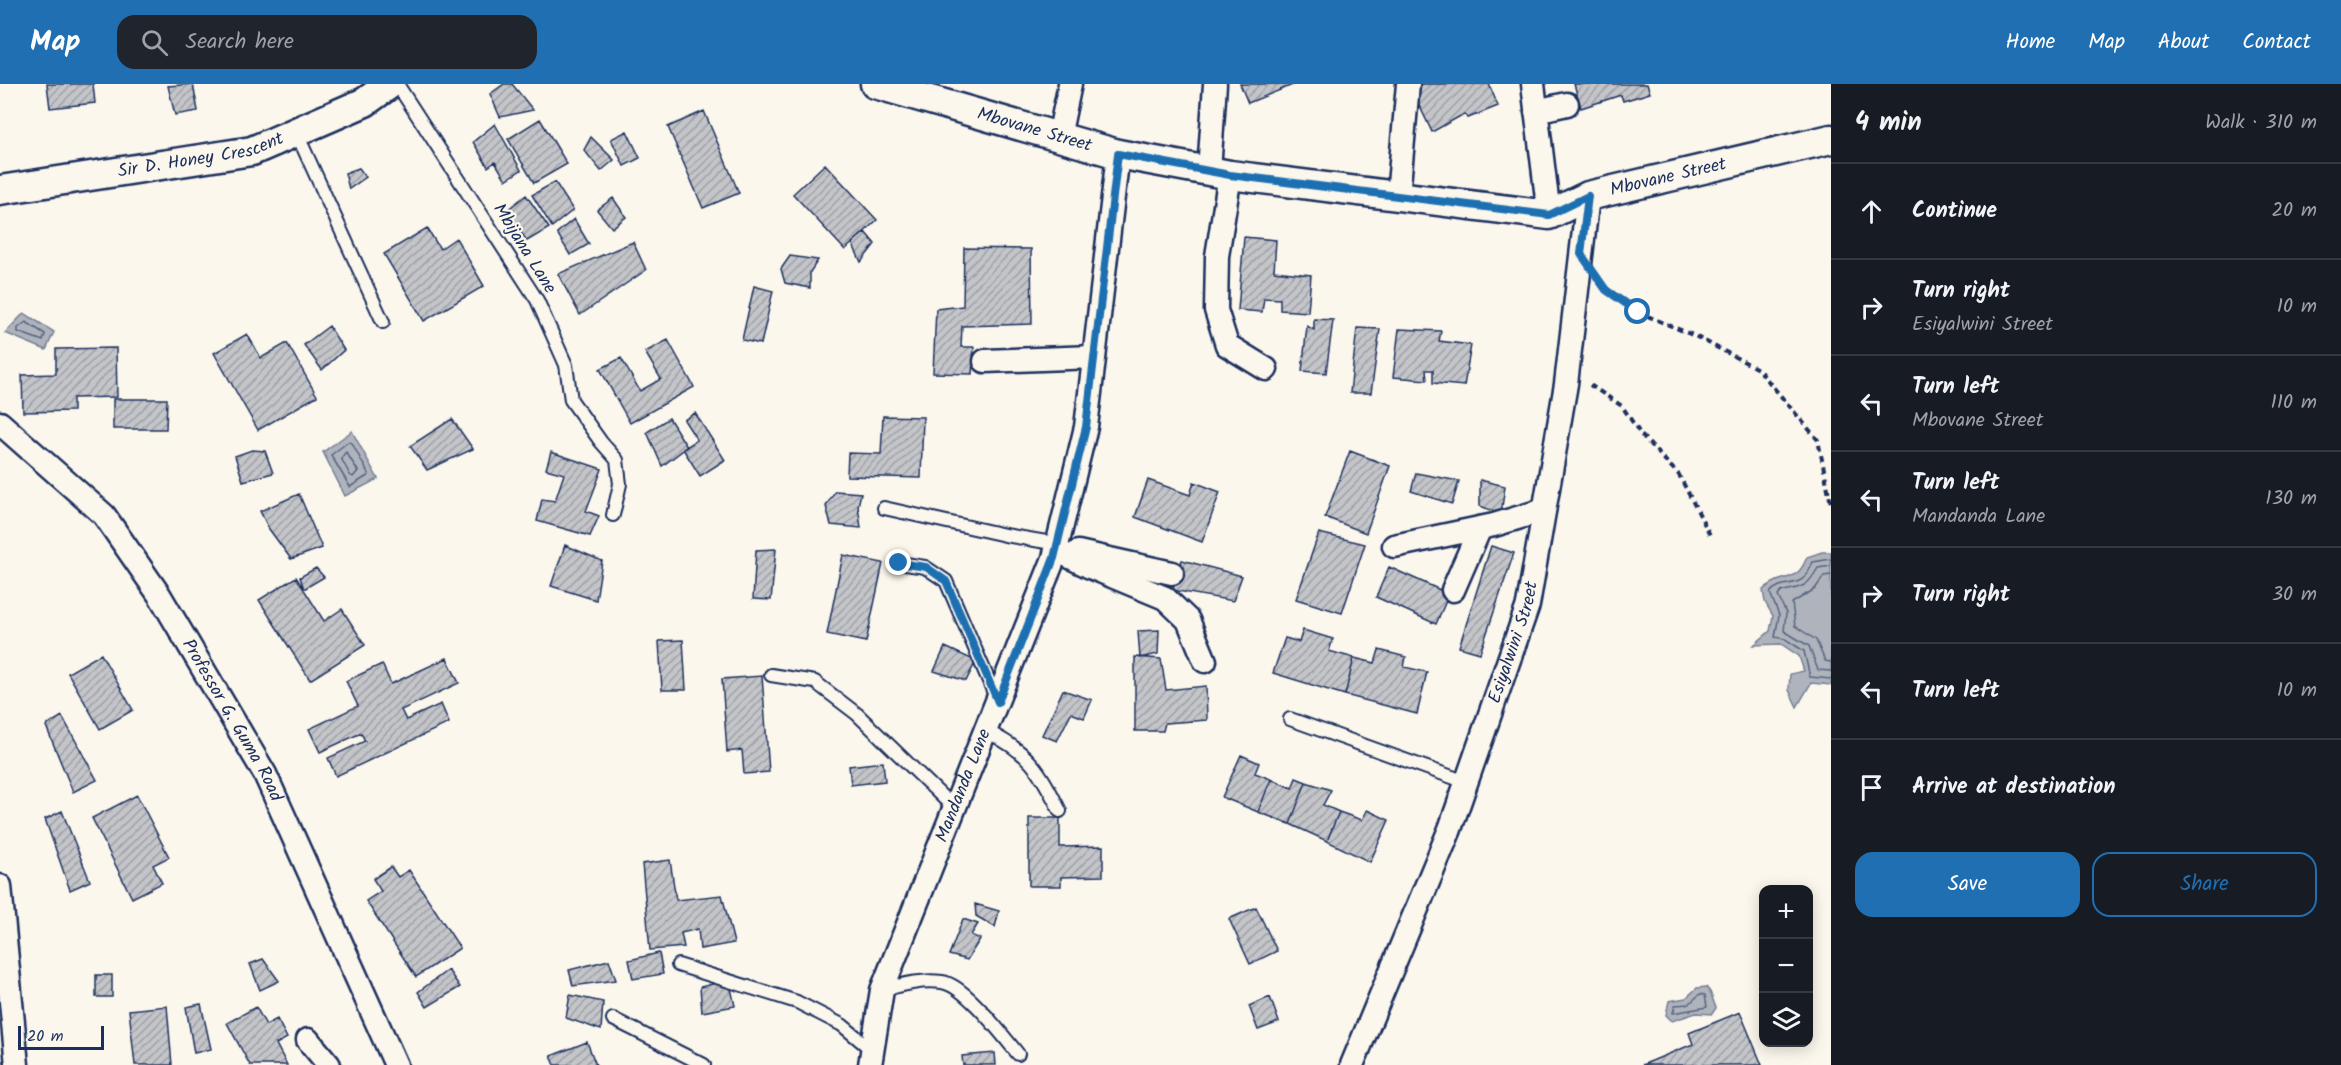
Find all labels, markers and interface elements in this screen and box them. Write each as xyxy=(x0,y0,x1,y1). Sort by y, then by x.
search box xyxy=(117,15,537,69)
text: Map xyxy=(30,20,81,65)
text: Search here xyxy=(186,25,294,60)
icon: search xyxy=(138,26,171,59)
text: Home xyxy=(2006,26,2055,59)
text: Map xyxy=(2088,26,2125,59)
text: About xyxy=(2158,26,2209,59)
text: Contact xyxy=(2242,26,2311,59)
street label: Mbovane Street xyxy=(974,100,1096,161)
text: 4 min xyxy=(1855,102,1922,144)
text: Walk · 310 m xyxy=(2205,107,2317,139)
street label: Sir D. Honey Crescent xyxy=(116,124,289,186)
street label: Mbovane Street xyxy=(1607,149,1730,205)
text: Continue xyxy=(1912,194,1997,229)
icon: ahead xyxy=(1855,195,1888,228)
text: 20 m xyxy=(2271,195,2317,227)
street label: Mbijana Lane xyxy=(485,198,563,300)
text: Turn right xyxy=(1912,274,2010,309)
icon: right xyxy=(1855,291,1888,324)
text: 10 m xyxy=(2277,291,2317,323)
route start xyxy=(1624,298,1650,324)
text: Esiyalwini Street xyxy=(1912,309,2053,341)
text: Turn left xyxy=(1912,370,1999,405)
icon: left xyxy=(1855,387,1888,420)
text: 110 m xyxy=(2271,387,2317,419)
text: Mbovane Street xyxy=(1912,405,2044,437)
text: Turn left xyxy=(1912,466,1999,501)
icon: left xyxy=(1855,483,1888,516)
text: 130 m xyxy=(2265,483,2317,515)
text: Mandanda Lane xyxy=(1912,501,2045,533)
route end xyxy=(885,549,911,575)
street label: Esiyalwini Street xyxy=(1480,578,1546,707)
text: Turn right xyxy=(1912,578,2010,613)
icon: right xyxy=(1855,579,1888,612)
text: 30 m xyxy=(2272,579,2317,611)
street label: Professor G. Guma Road xyxy=(174,633,291,807)
text: Turn left xyxy=(1912,674,1999,709)
icon: left xyxy=(1855,675,1888,708)
text: 10 m xyxy=(2277,675,2317,707)
street label: Mandanda Lane xyxy=(928,724,999,847)
text: Arrive at destination xyxy=(1912,770,2115,805)
icon: arrive xyxy=(1855,771,1888,804)
button: Save xyxy=(1855,852,2080,917)
button: Share xyxy=(2092,852,2317,917)
map controls xyxy=(1759,885,1813,1047)
button: + xyxy=(1759,885,1813,939)
button: − xyxy=(1759,939,1813,993)
button: layers xyxy=(1759,993,1813,1047)
scale bar xyxy=(18,1023,104,1050)
text: 20 m xyxy=(27,1024,63,1049)

